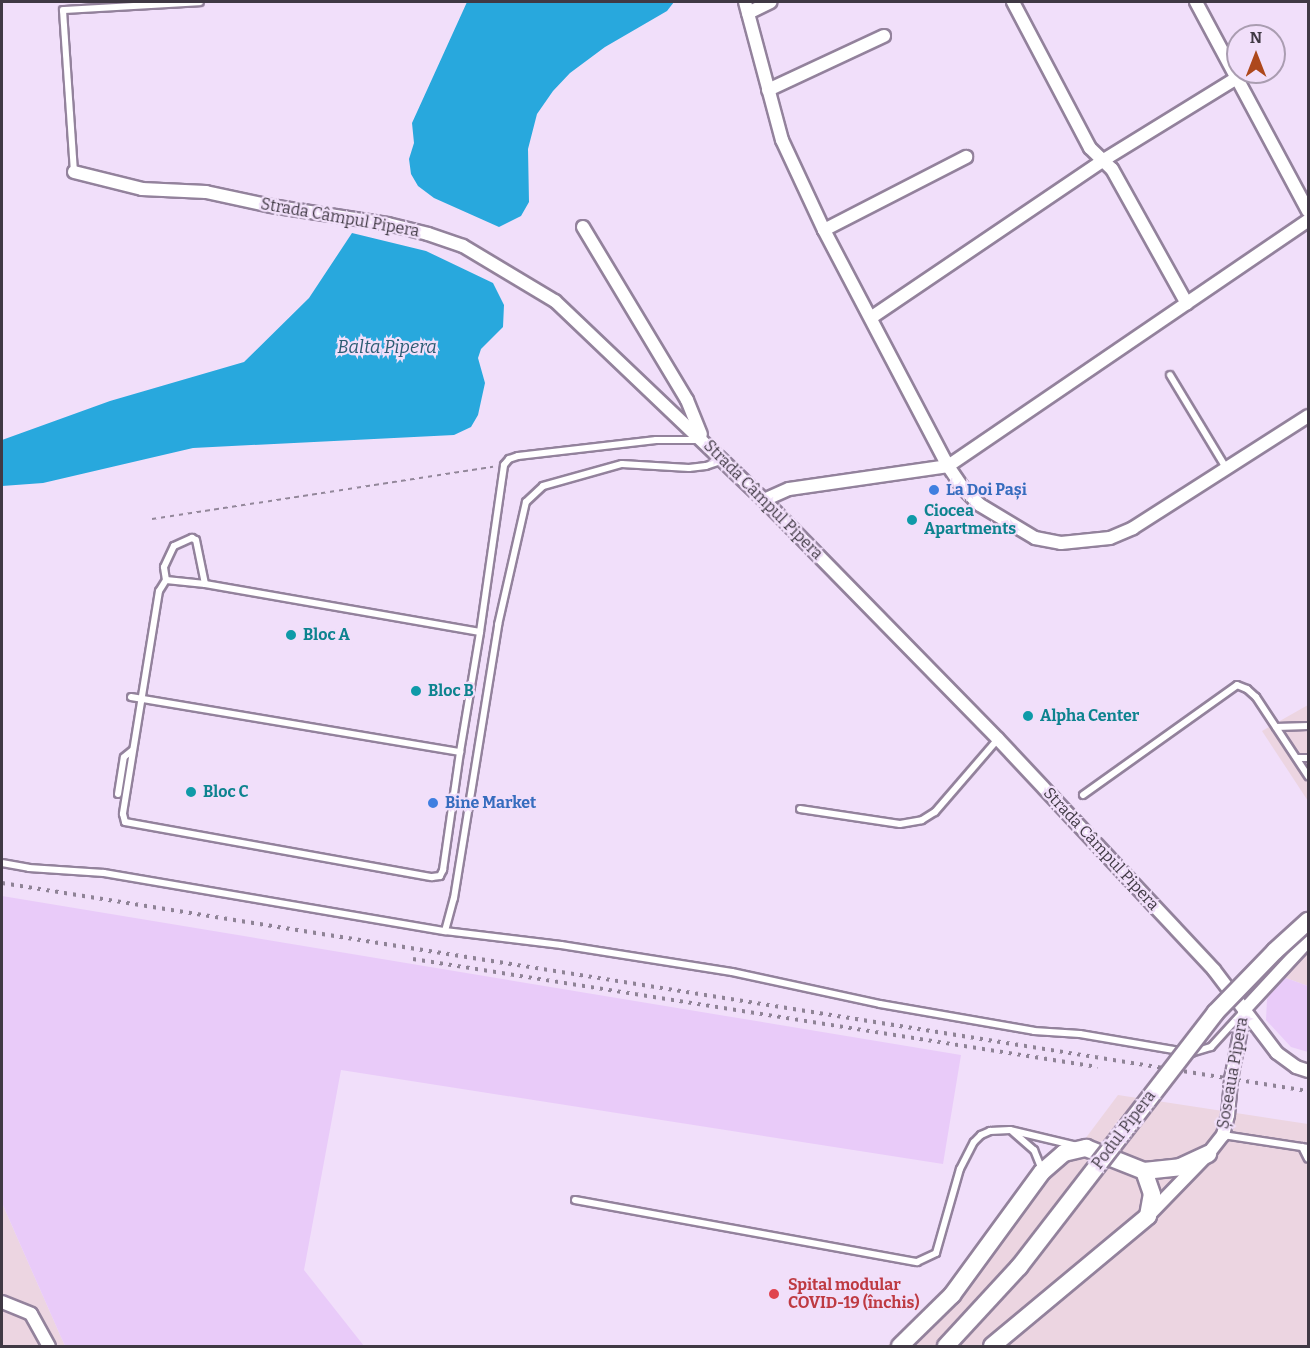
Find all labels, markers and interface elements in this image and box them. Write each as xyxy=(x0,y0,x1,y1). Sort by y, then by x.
north arrow xyxy=(1226,24,1286,84)
text: N xyxy=(1250,28,1262,47)
street label: Strada Câmpul Pipera xyxy=(259,195,421,241)
water label: Balta Pipera xyxy=(337,336,437,358)
street label: Strada Câmpul Pipera xyxy=(699,436,827,564)
place label: La Doi Pași xyxy=(946,480,1027,500)
marker: La Doi Pași xyxy=(927,483,941,497)
place label: Ciocea Apartments xyxy=(924,501,1016,539)
marker: Ciocea Apartments xyxy=(905,513,919,527)
place label: Bloc A xyxy=(303,625,350,645)
marker: Bloc A xyxy=(284,628,298,642)
place label: Bloc B xyxy=(428,681,474,701)
marker: Bloc B xyxy=(409,684,423,698)
place label: Alpha Center xyxy=(1040,706,1139,726)
marker: Alpha Center xyxy=(1021,709,1035,723)
place label: Bloc C xyxy=(203,782,249,802)
street label: Strada Câmpul Pipera xyxy=(1039,784,1163,914)
marker: Bloc C xyxy=(184,785,198,799)
place label: Bine Market xyxy=(445,793,536,813)
marker: Bine Market xyxy=(426,796,440,810)
street label: Șoseaua Pipera xyxy=(1214,1016,1252,1130)
street label: Podul Pipera xyxy=(1088,1087,1160,1173)
place label: Spital modular COVID-19 (închis) xyxy=(788,1275,919,1313)
marker: Spital modular COVID-19 (închis) xyxy=(765,1285,783,1303)

